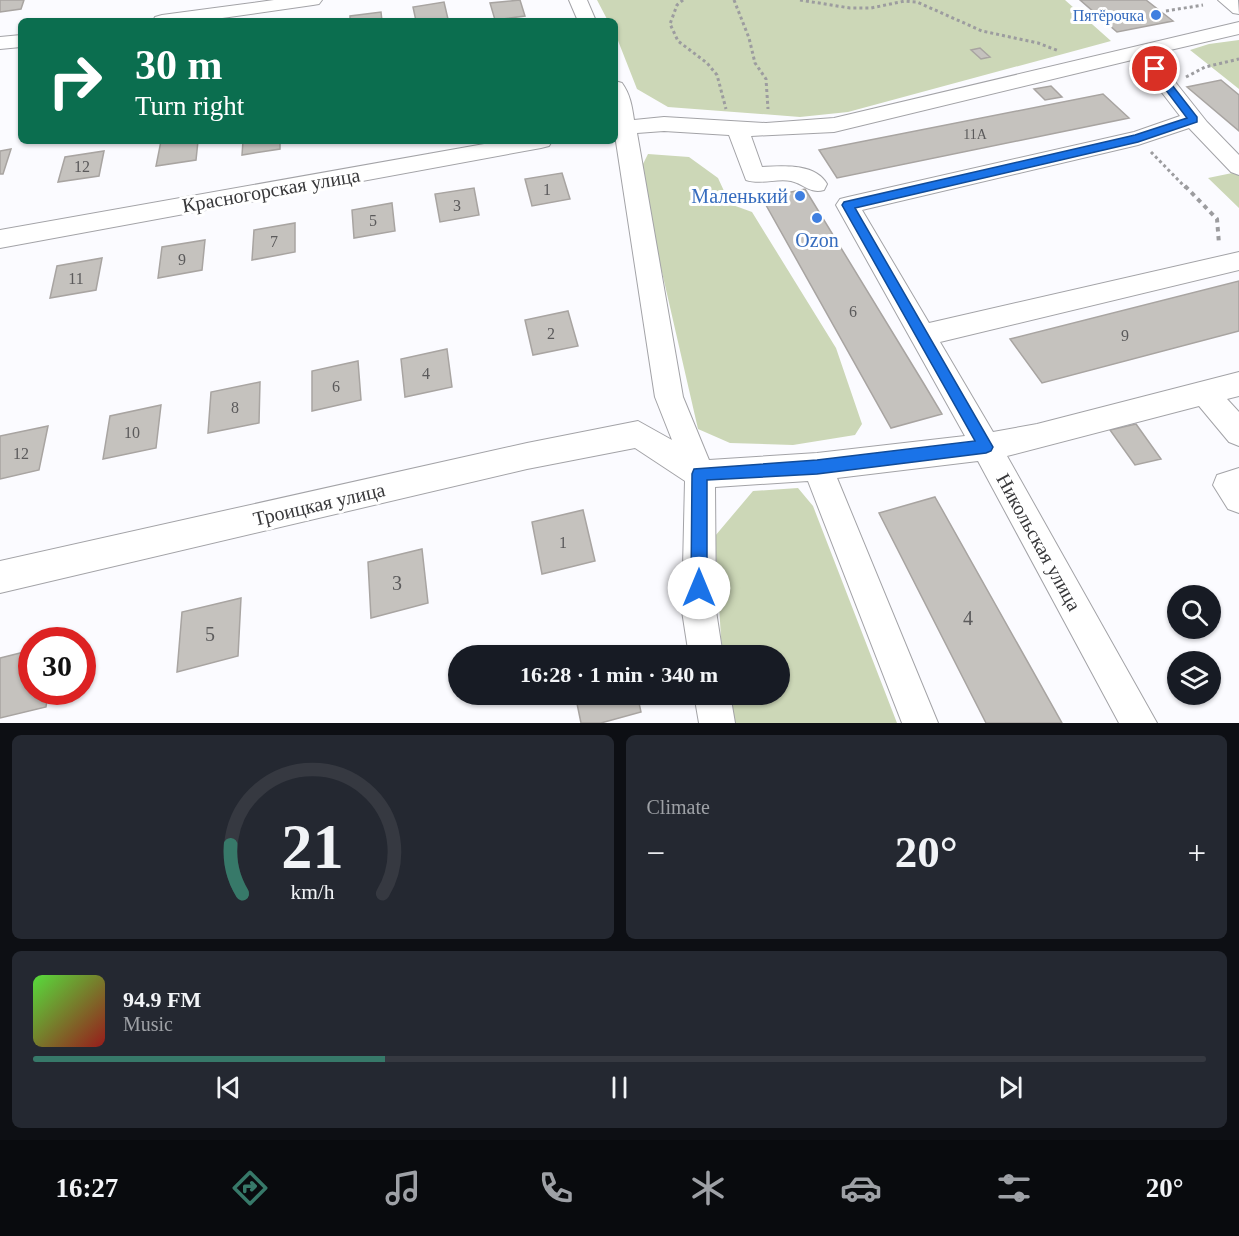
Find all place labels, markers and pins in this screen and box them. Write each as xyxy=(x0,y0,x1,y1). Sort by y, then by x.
place label: Пятёрочка xyxy=(1073,7,1144,25)
marker: Пятёрочка xyxy=(1149,8,1163,22)
pin xyxy=(1129,43,1180,94)
place label: Маленький xyxy=(691,185,788,207)
marker: Маленький xyxy=(793,189,807,203)
marker: Ozon xyxy=(810,211,824,225)
place label: Ozon xyxy=(795,229,839,251)

